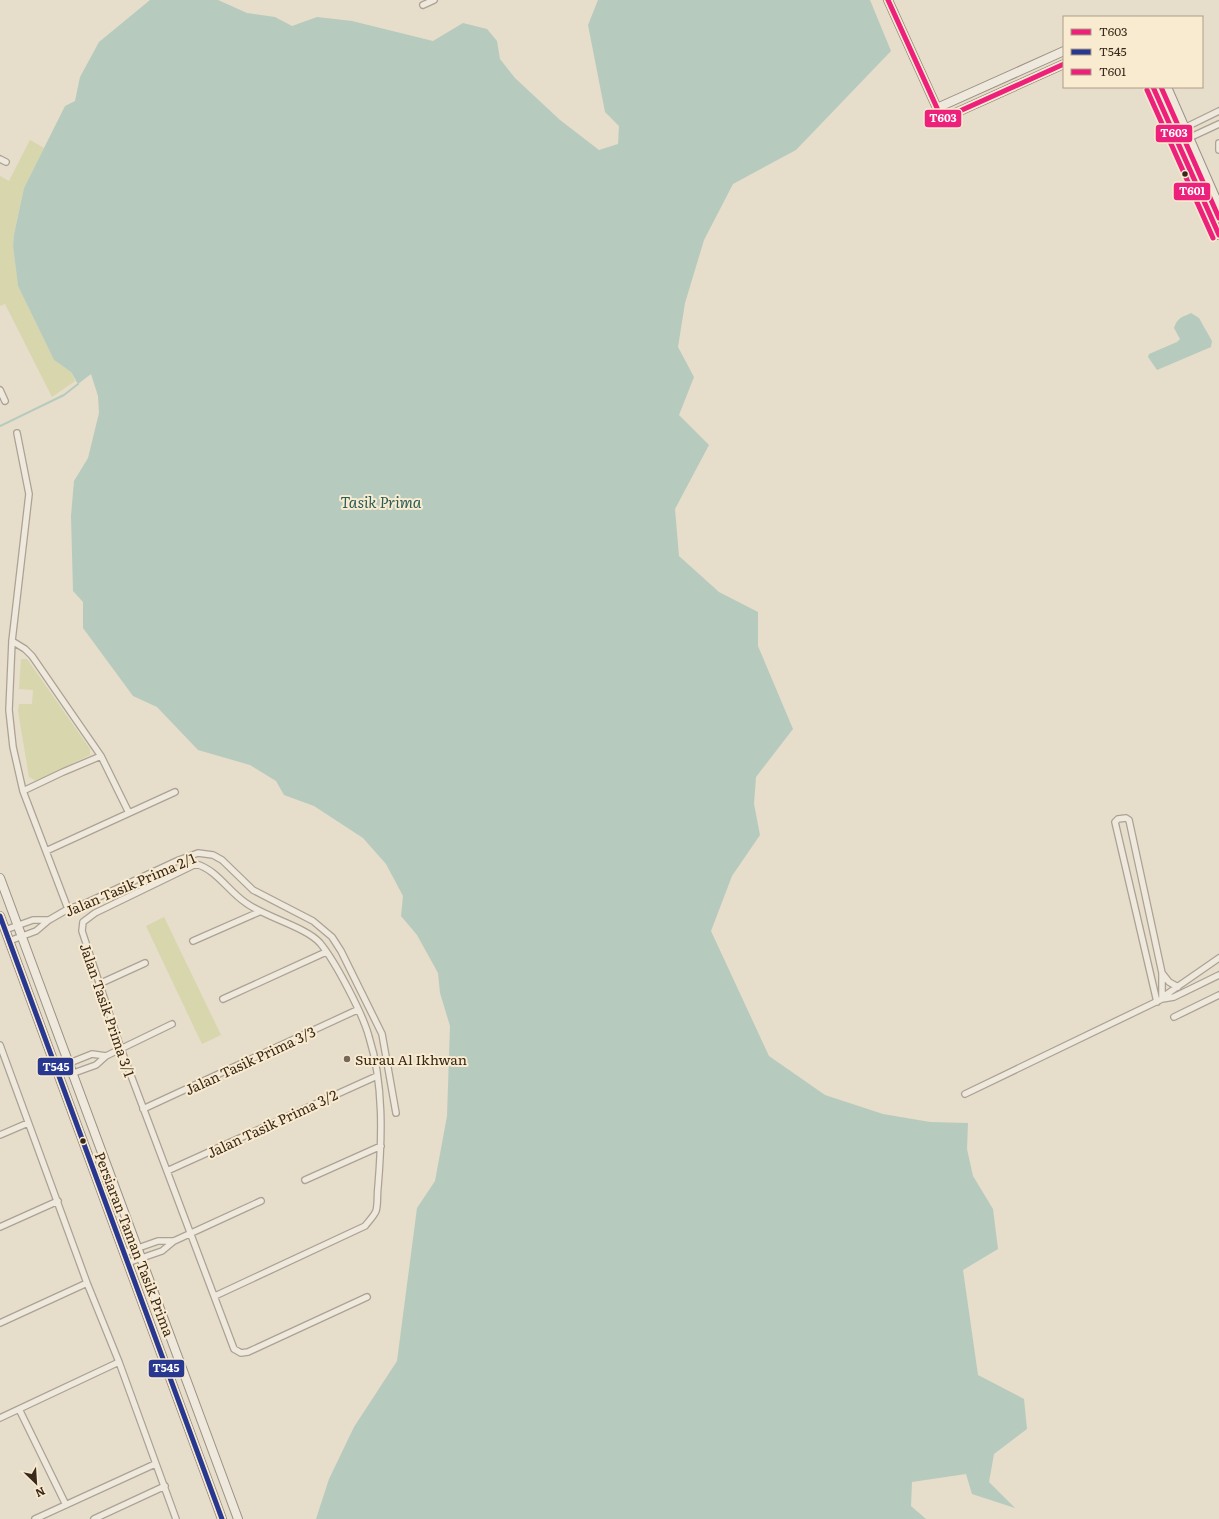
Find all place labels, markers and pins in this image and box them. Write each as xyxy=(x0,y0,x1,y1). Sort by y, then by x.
unlabelled marker xyxy=(1180,169,1190,179)
place label: Surau Al Ikhwan xyxy=(355,1049,467,1069)
marker: Surau Al Ikhwan xyxy=(342,1054,352,1064)
unlabelled marker xyxy=(78,1136,88,1146)

